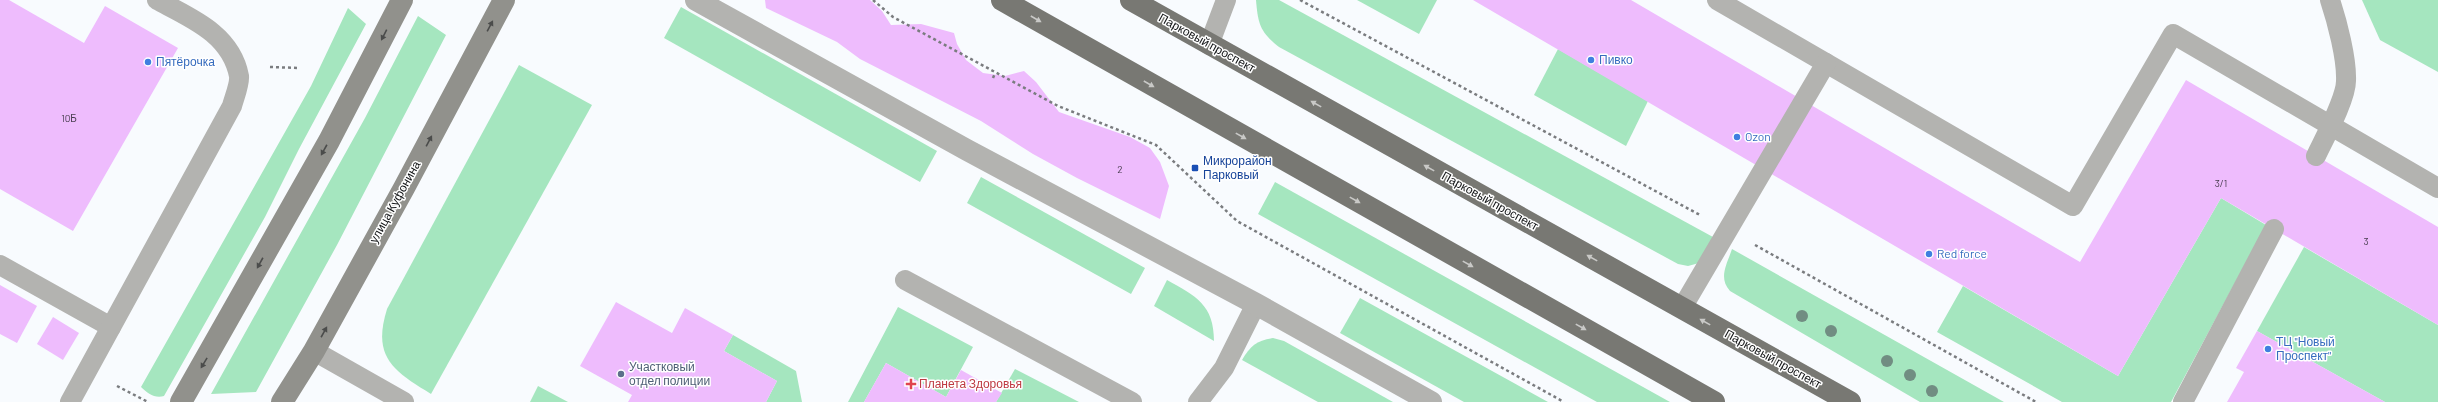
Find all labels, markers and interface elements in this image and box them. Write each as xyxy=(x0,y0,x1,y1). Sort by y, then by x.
street label: Парковый проспект xyxy=(1156,10,1259,76)
one-way arrow xyxy=(1030,16,1042,23)
one-way arrow xyxy=(487,20,494,32)
one-way arrow xyxy=(381,29,387,40)
place label: Пивко xyxy=(1599,52,1633,66)
place label: Пятёрочка xyxy=(156,54,215,69)
marker: Пивко xyxy=(1586,55,1596,65)
marker: Пятёрочка xyxy=(143,57,153,67)
one-way arrow xyxy=(1143,80,1155,87)
one-way arrow xyxy=(1310,101,1322,108)
house number: 10Б xyxy=(61,112,77,124)
place label: Ozon xyxy=(1745,129,1771,143)
marker: Ozon xyxy=(1732,132,1742,142)
one-way arrow xyxy=(1235,133,1247,140)
one-way arrow xyxy=(425,135,432,147)
one-way arrow xyxy=(321,144,327,156)
place label: Микрорайон Парковый xyxy=(1203,153,1272,182)
street label: улица Куфонина xyxy=(366,158,423,245)
house number: 2 xyxy=(1117,163,1123,175)
marker: Микрорайон Парковый xyxy=(1190,163,1200,173)
one-way arrow xyxy=(1424,164,1435,171)
street label: Парковый проспект xyxy=(1439,168,1542,234)
house number: 3/1 xyxy=(2215,177,2227,189)
one-way arrow xyxy=(1349,197,1361,204)
house number: 3 xyxy=(2363,235,2369,247)
place label: Red force xyxy=(1937,246,1987,260)
marker: Red force xyxy=(1924,249,1934,259)
one-way arrow xyxy=(1586,255,1598,262)
one-way arrow xyxy=(257,258,264,269)
one-way arrow xyxy=(1462,260,1474,267)
one-way arrow xyxy=(1700,318,1711,325)
one-way arrow xyxy=(1575,324,1587,331)
street label: Парковый проспект xyxy=(1722,326,1825,392)
one-way arrow xyxy=(320,327,327,338)
place label: ТЦ "Новый Проспект" xyxy=(2276,334,2335,363)
marker: ТЦ "Новый Проспект" xyxy=(2263,344,2273,354)
one-way arrow xyxy=(200,357,207,369)
place label: Участковый отдел полиции xyxy=(629,359,710,388)
marker: Участковый отдел полиции xyxy=(616,369,626,379)
place label: Планета Здоровья xyxy=(919,376,1022,391)
marker: Планета Здоровья xyxy=(906,379,916,389)

